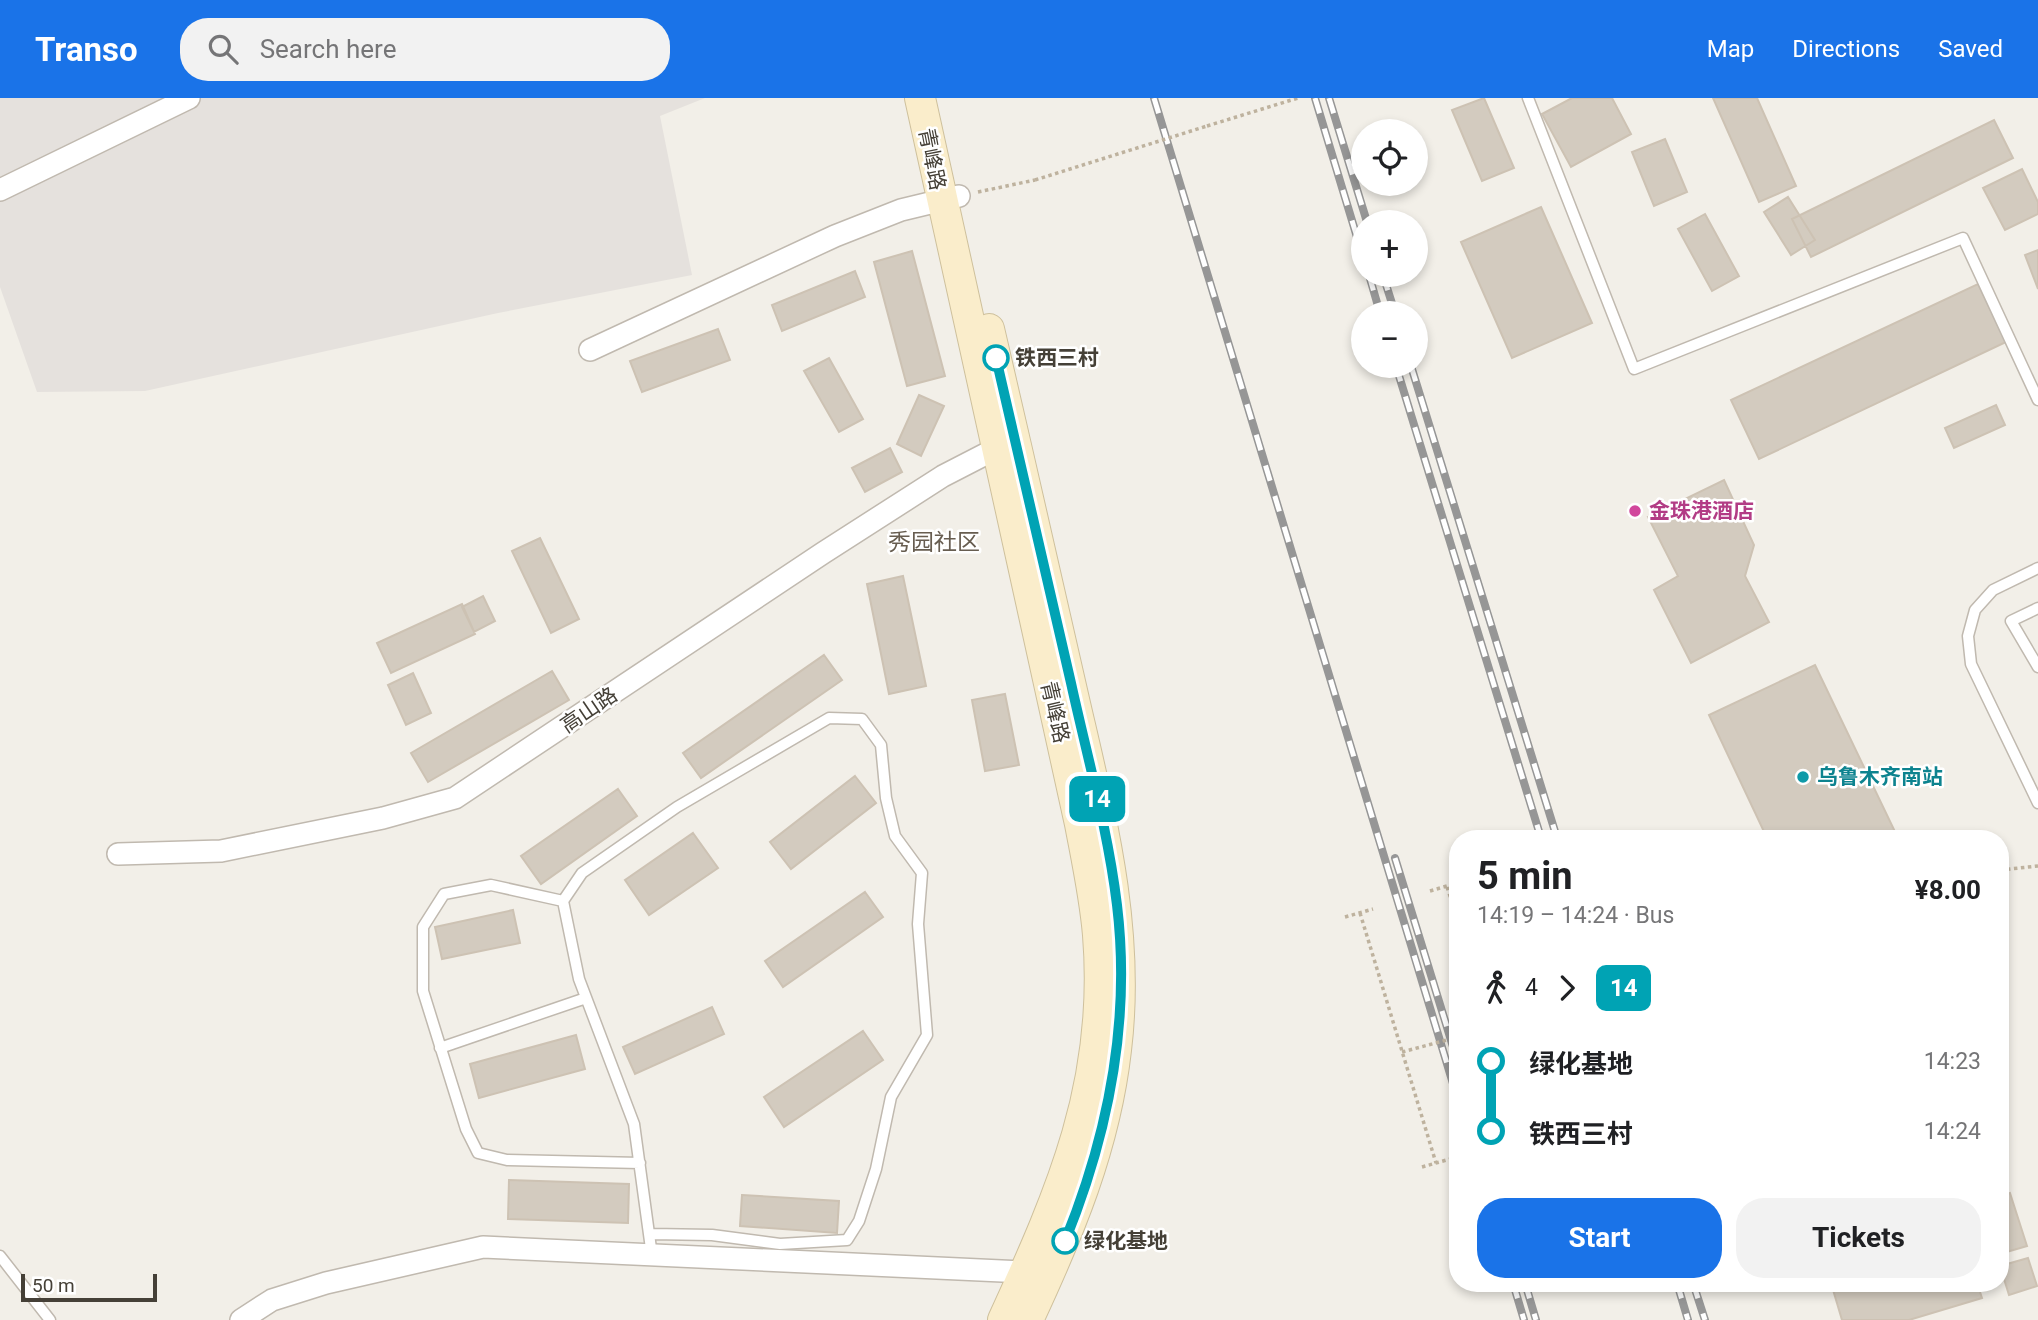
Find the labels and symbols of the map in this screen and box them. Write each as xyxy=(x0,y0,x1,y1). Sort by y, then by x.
street label: 青峰路 xyxy=(914,126,950,192)
marker: 铁西三村 xyxy=(983,345,1009,371)
place label: 铁西三村 xyxy=(1015,346,1099,370)
place label: 金珠港酒店 xyxy=(1649,499,1754,523)
marker: 金珠港酒店 xyxy=(1627,503,1643,519)
district label: 秀园社区 xyxy=(888,529,980,556)
street label: 青峰路 xyxy=(1036,679,1074,745)
street label: 高山路 xyxy=(556,682,622,738)
place label: 乌鲁木齐南站 xyxy=(1817,765,1943,789)
marker: 乌鲁木齐南站 xyxy=(1795,769,1811,785)
line badge: 14 xyxy=(1066,776,1128,822)
marker: 绿化基地 xyxy=(1052,1228,1078,1254)
place label: 绿化基地 xyxy=(1084,1229,1168,1253)
scale bar xyxy=(21,1271,158,1303)

